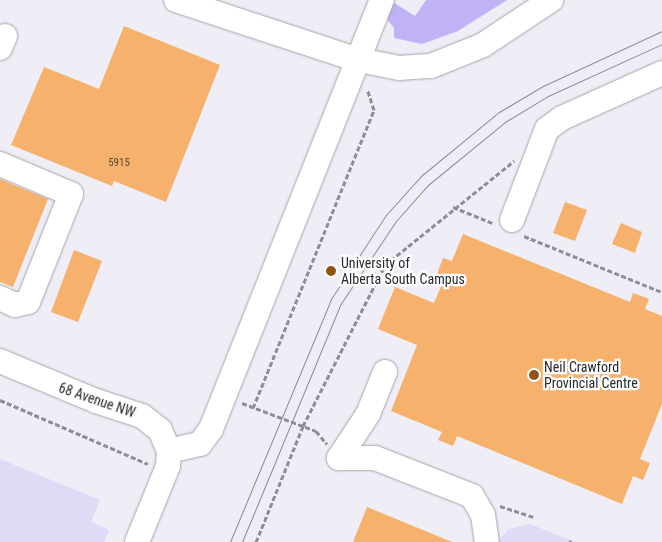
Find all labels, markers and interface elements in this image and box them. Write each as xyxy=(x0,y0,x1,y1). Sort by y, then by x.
house number: 5915 xyxy=(108,156,130,170)
place label: University of Alberta South Campus xyxy=(341,255,465,288)
marker: University of Alberta South Campus xyxy=(325,265,337,277)
place label: Neil Crawford Provincial Centre xyxy=(544,359,638,392)
marker: Neil Crawford Provincial Centre xyxy=(528,369,540,381)
street label: 68 Avenue NW xyxy=(56,379,138,421)

